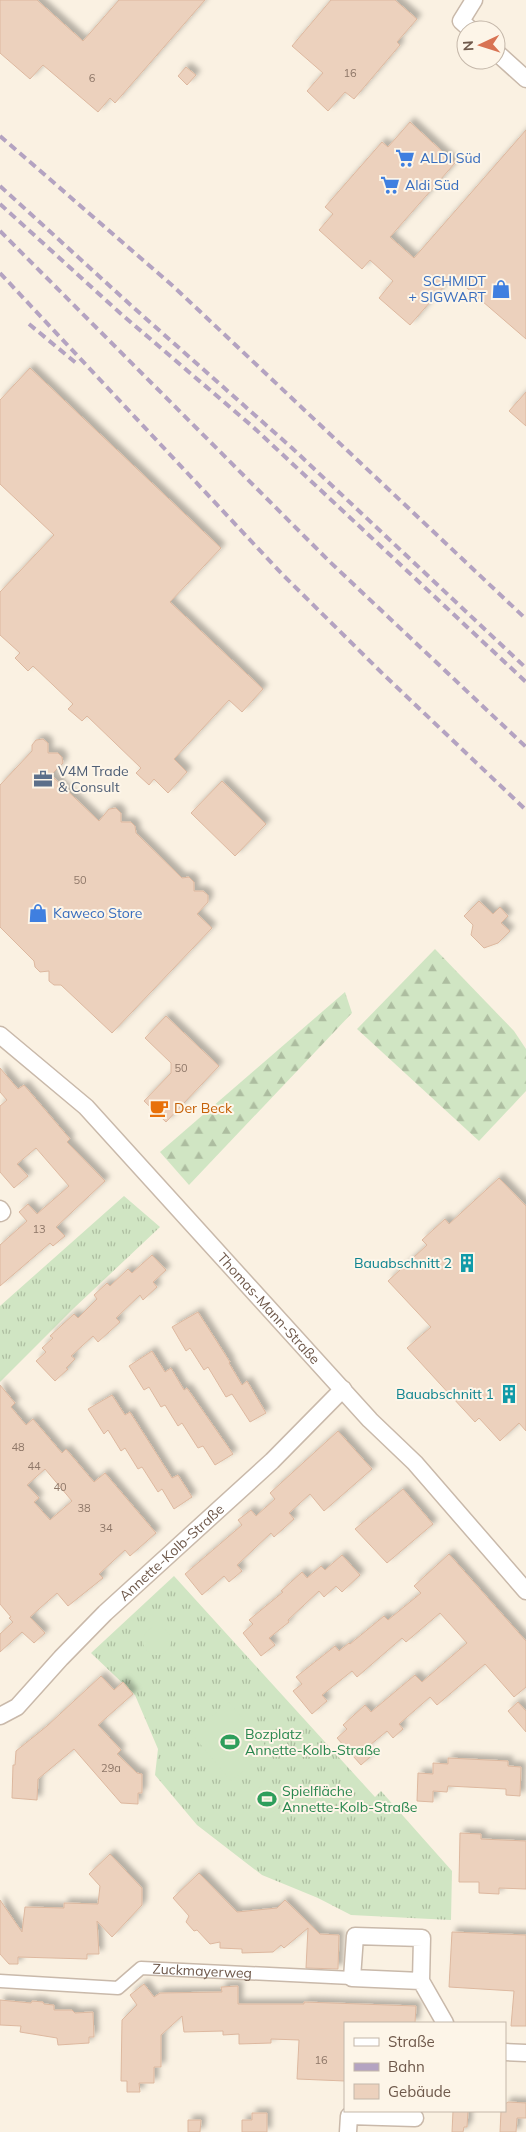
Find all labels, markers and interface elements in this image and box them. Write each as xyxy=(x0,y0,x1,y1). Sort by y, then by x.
north arrow xyxy=(456,20,506,70)
text: N xyxy=(459,40,477,52)
house number: 16 xyxy=(343,66,357,80)
house number: 6 xyxy=(89,71,96,85)
supermarket icon: ALDI Süd xyxy=(394,147,416,169)
place label: ALDI Süd xyxy=(420,149,481,167)
supermarket icon: Aldi Süd xyxy=(379,174,401,196)
place label: Aldi Süd xyxy=(405,176,459,194)
place label: SCHMIDT + SIGWART xyxy=(409,272,487,306)
shop icon: SCHMIDT + SIGWART xyxy=(490,278,512,300)
place label: V4M Trade & Consult xyxy=(58,762,129,796)
office icon: V4M Trade & Consult xyxy=(32,768,54,790)
house number: 50 xyxy=(73,873,87,887)
shop icon: Kaweco Store xyxy=(27,902,49,924)
place label: Kaweco Store xyxy=(53,904,142,922)
house number: 50 xyxy=(174,1061,188,1075)
cafe icon: Der Beck xyxy=(148,1097,170,1119)
place label: Der Beck xyxy=(174,1099,233,1117)
house number: 13 xyxy=(32,1222,46,1236)
street label: Thomas-Mann-Straße xyxy=(213,1249,324,1368)
building icon: Bauabschnitt 2 xyxy=(456,1252,478,1274)
place label: Bauabschnitt 2 xyxy=(354,1254,452,1272)
building icon: Bauabschnitt 1 xyxy=(498,1383,520,1405)
place label: Bauabschnitt 1 xyxy=(396,1385,494,1403)
house number: 48 xyxy=(11,1440,25,1454)
house number: 44 xyxy=(27,1459,41,1473)
house number: 40 xyxy=(53,1480,67,1494)
street label: Annette-Kolb-Straße xyxy=(115,1500,228,1605)
house number: 38 xyxy=(77,1501,91,1515)
house number: 34 xyxy=(99,1521,113,1535)
place label: Bozplatz Annette-Kolb-Straße xyxy=(245,1725,381,1759)
sports icon: Bozplatz Annette-Kolb-Straße xyxy=(219,1731,241,1753)
house number: 29a xyxy=(101,1761,121,1775)
place label: Spielfläche Annette-Kolb-Straße xyxy=(282,1782,418,1816)
sports icon: Spielfläche Annette-Kolb-Straße xyxy=(256,1788,278,1810)
street label: Zuckmayerweg xyxy=(152,1960,252,1982)
legend xyxy=(344,2022,506,2112)
text: Straße xyxy=(388,2032,435,2051)
house number: 16 xyxy=(314,2053,328,2067)
text: Bahn xyxy=(388,2057,425,2076)
text: Gebäude xyxy=(388,2082,451,2101)

